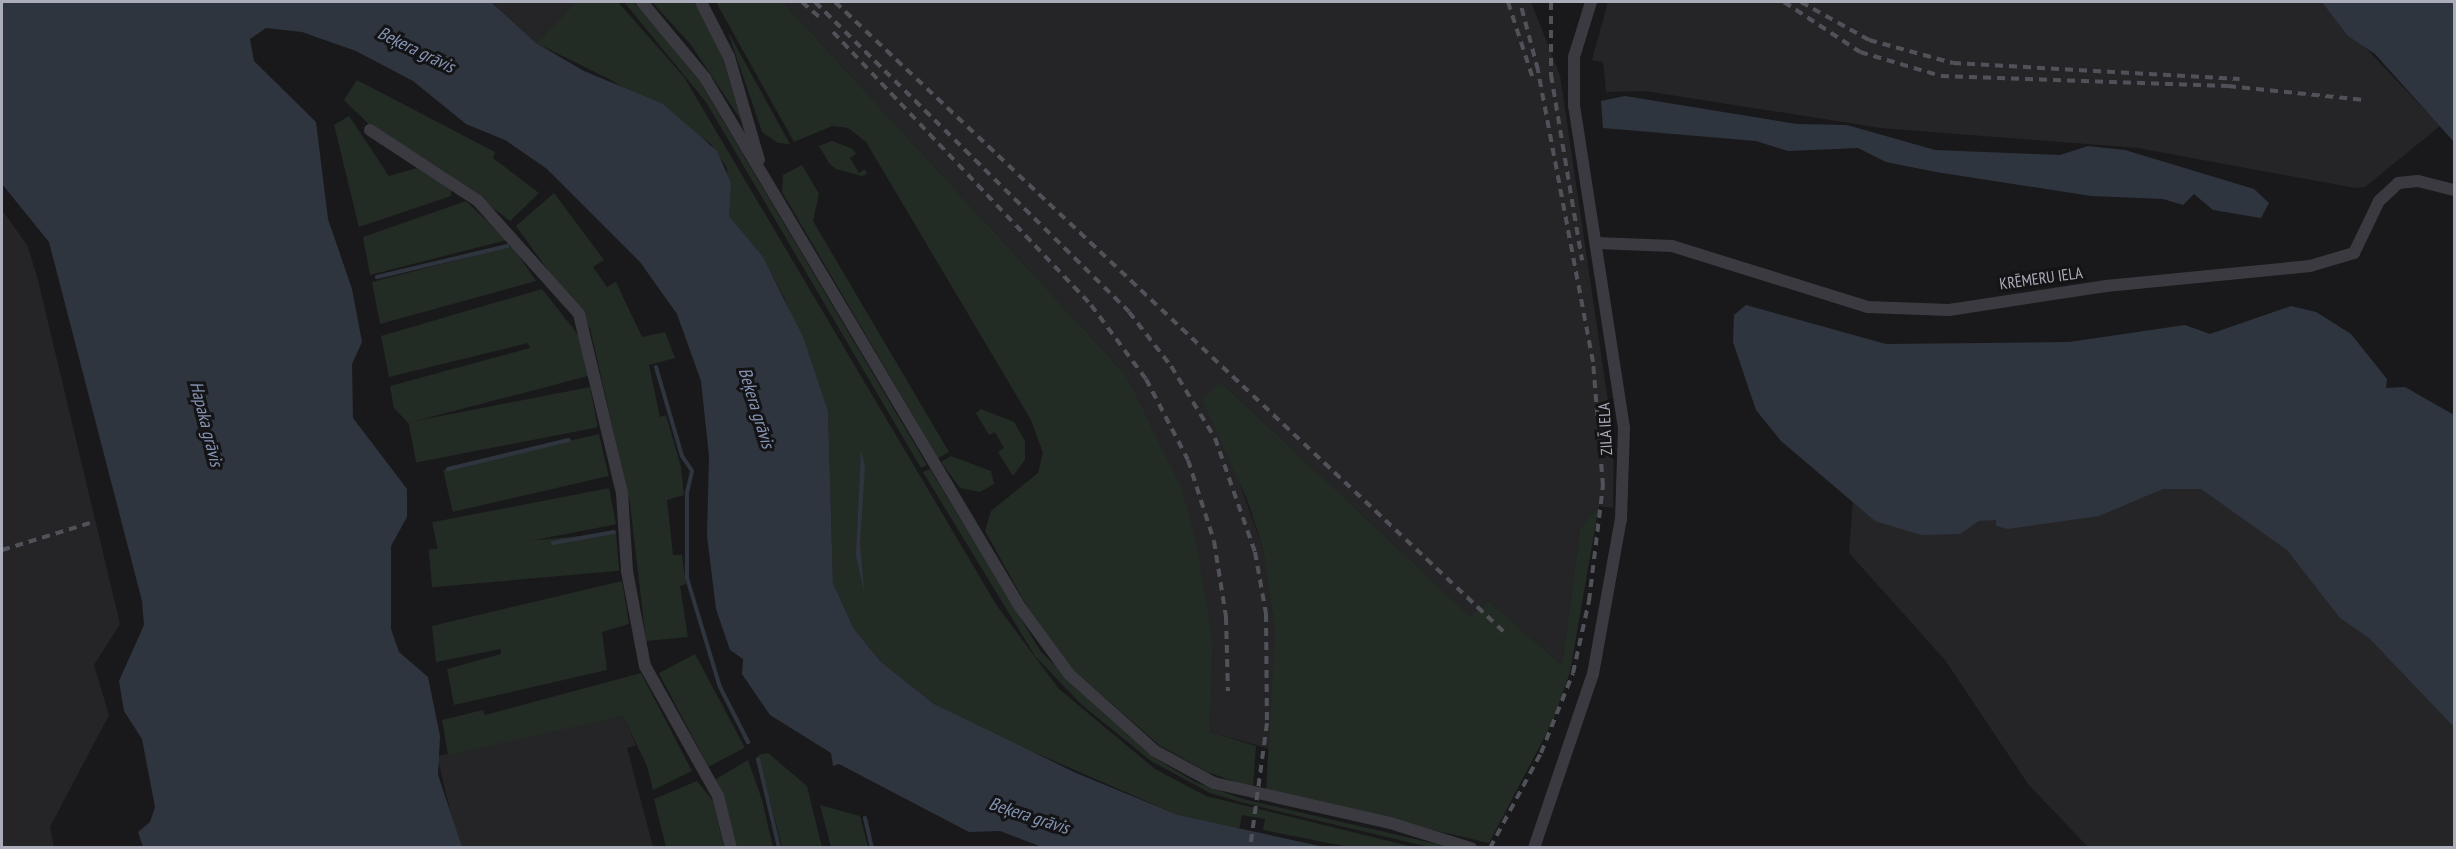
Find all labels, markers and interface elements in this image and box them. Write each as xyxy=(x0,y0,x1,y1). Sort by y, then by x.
water label: Beķera grāvis xyxy=(374,22,458,78)
street label: KRĒMERU IELA xyxy=(1998,263,2084,293)
water label: Beķera grāvis xyxy=(734,365,778,451)
water label: Hapaka grāvis xyxy=(185,379,227,469)
street label: ZILĀ IELA xyxy=(1594,402,1616,456)
water label: Beķera grāvis xyxy=(986,793,1072,839)

